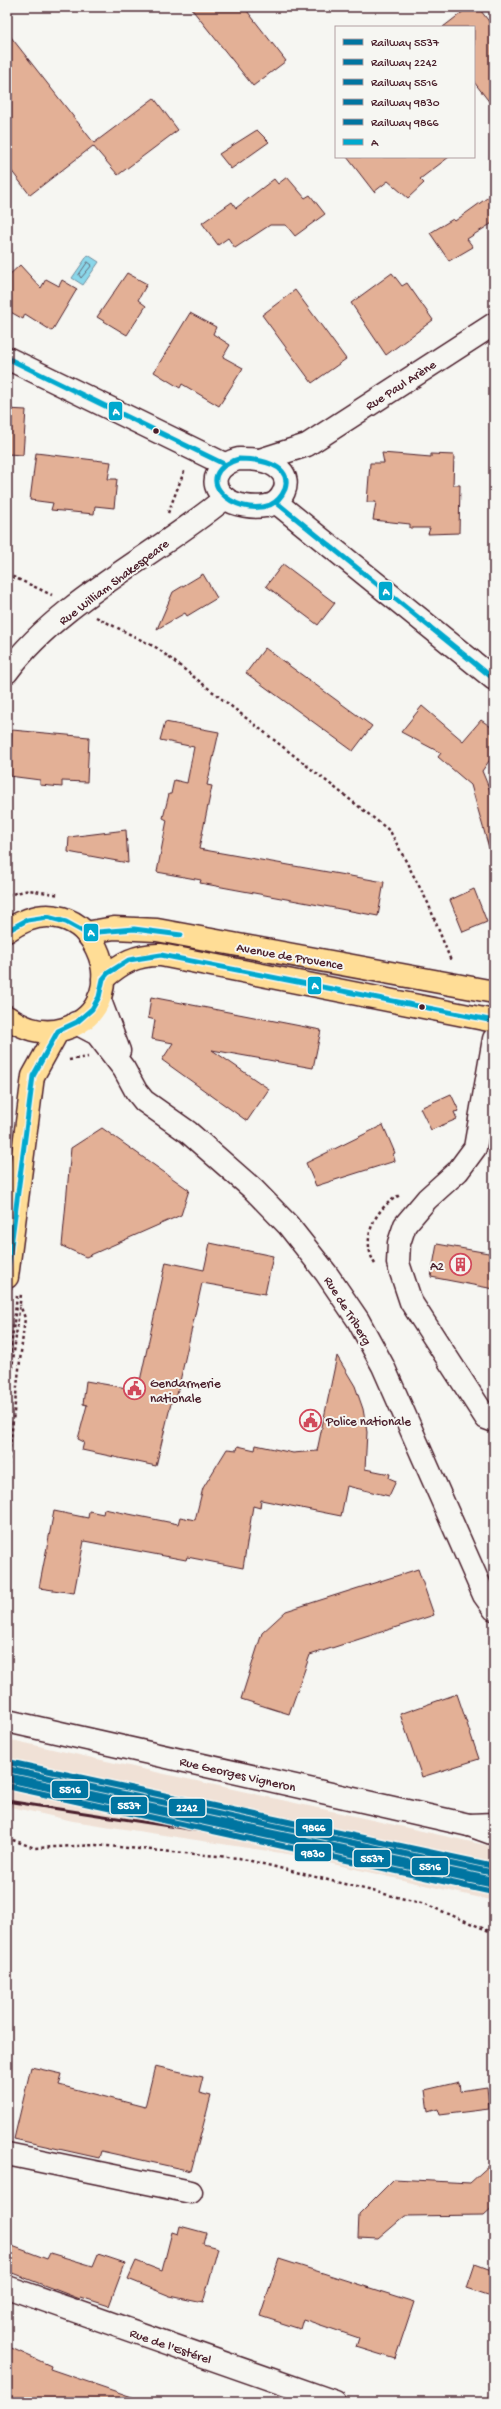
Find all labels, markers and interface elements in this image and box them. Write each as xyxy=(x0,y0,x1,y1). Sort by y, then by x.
legend xyxy=(335,26,475,158)
text: Railway 5537 xyxy=(371,37,440,51)
text: Railway 2242 xyxy=(371,57,437,71)
text: Railway 5516 xyxy=(371,77,438,91)
text: Railway 9830 xyxy=(371,97,440,111)
text: Railway 9866 xyxy=(371,117,440,131)
text: A xyxy=(371,137,379,151)
street label: Rue Paul Arène xyxy=(363,358,440,414)
line badge: A xyxy=(108,401,123,421)
text: A xyxy=(112,407,121,419)
unlabelled marker xyxy=(151,426,161,436)
street label: Rue William Shakespeare xyxy=(57,537,173,629)
line badge: A xyxy=(378,581,393,601)
text: A xyxy=(382,587,391,599)
line badge: A xyxy=(83,923,99,942)
text: A xyxy=(87,928,96,940)
street label: Avenue de Provence xyxy=(235,941,344,974)
line badge: A xyxy=(307,976,322,995)
text: A xyxy=(311,981,320,993)
unlabelled marker xyxy=(417,1002,427,1012)
building icon: A2 xyxy=(447,1252,473,1278)
place label: A2 xyxy=(430,1260,445,1275)
street label: Rue de Triberg xyxy=(320,1274,374,1348)
public building icon: Gendarmerie nationale xyxy=(122,1376,148,1402)
place label: Gendarmerie nationale xyxy=(150,1377,221,1407)
public building icon: Police nationale xyxy=(297,1407,323,1433)
place label: Police nationale xyxy=(325,1415,411,1430)
street label: Rue Georges Vigneron xyxy=(178,1755,298,1796)
line badge: 5516 xyxy=(51,1780,89,1799)
text: 5516 xyxy=(59,1785,81,1797)
line badge: 5537 xyxy=(110,1796,148,1815)
line badge: 2242 xyxy=(168,1798,206,1817)
text: 5537 xyxy=(118,1801,142,1813)
text: 2242 xyxy=(176,1803,198,1815)
line badge: 9866 xyxy=(295,1818,333,1837)
text: 9866 xyxy=(302,1823,326,1835)
line badge: 9830 xyxy=(294,1843,332,1862)
text: 9830 xyxy=(300,1849,325,1861)
line badge: 5537 xyxy=(353,1849,391,1868)
text: 5537 xyxy=(361,1854,385,1866)
line badge: 5516 xyxy=(411,1857,449,1876)
text: 5516 xyxy=(419,1862,441,1874)
street label: Rue de l'Estérel xyxy=(127,2326,213,2368)

